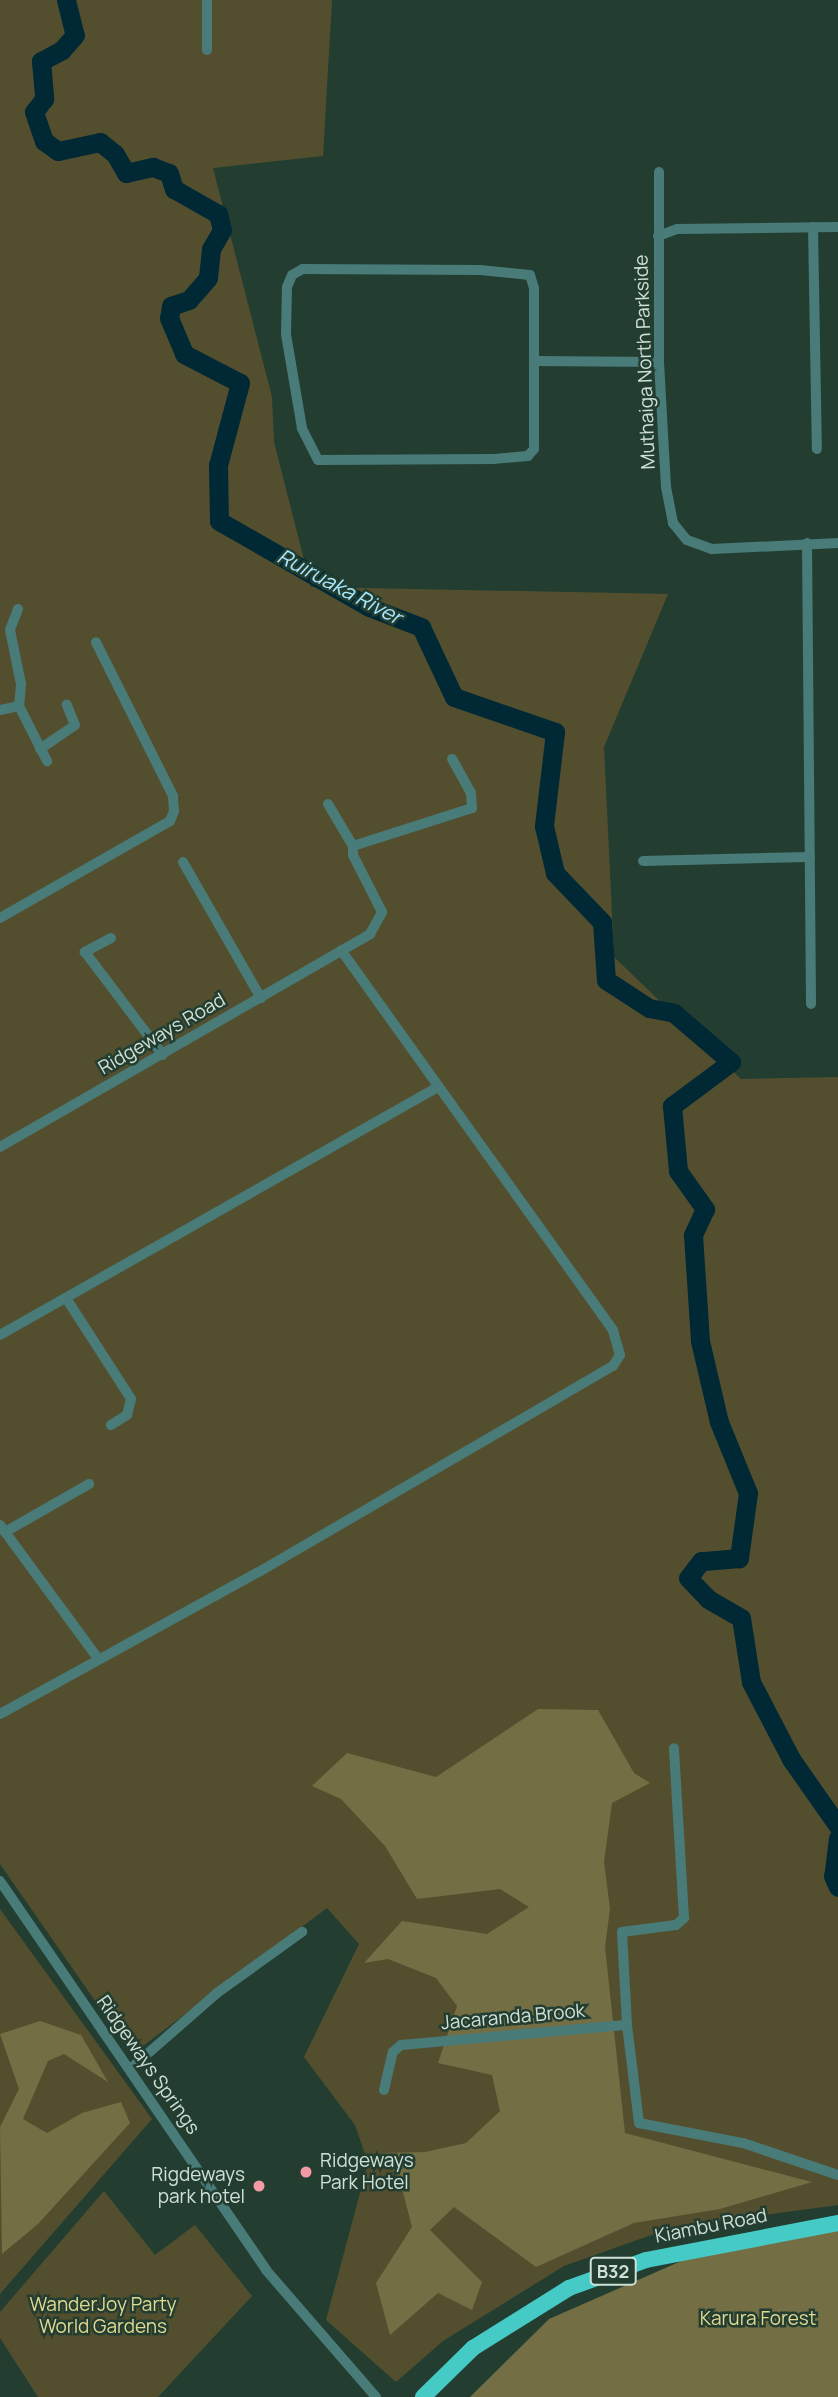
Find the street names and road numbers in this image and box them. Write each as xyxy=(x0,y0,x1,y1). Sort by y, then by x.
street label: Muthaiga North Parkside xyxy=(630,254,660,470)
street label: Ridgeways Road xyxy=(95,989,229,1079)
street label: Ridgeways Springs xyxy=(92,1991,204,2139)
street label: Jacaranda Brook xyxy=(440,1999,586,2035)
street label: Kiambu Road xyxy=(653,2204,769,2248)
road number: B32 xyxy=(588,2256,638,2286)

